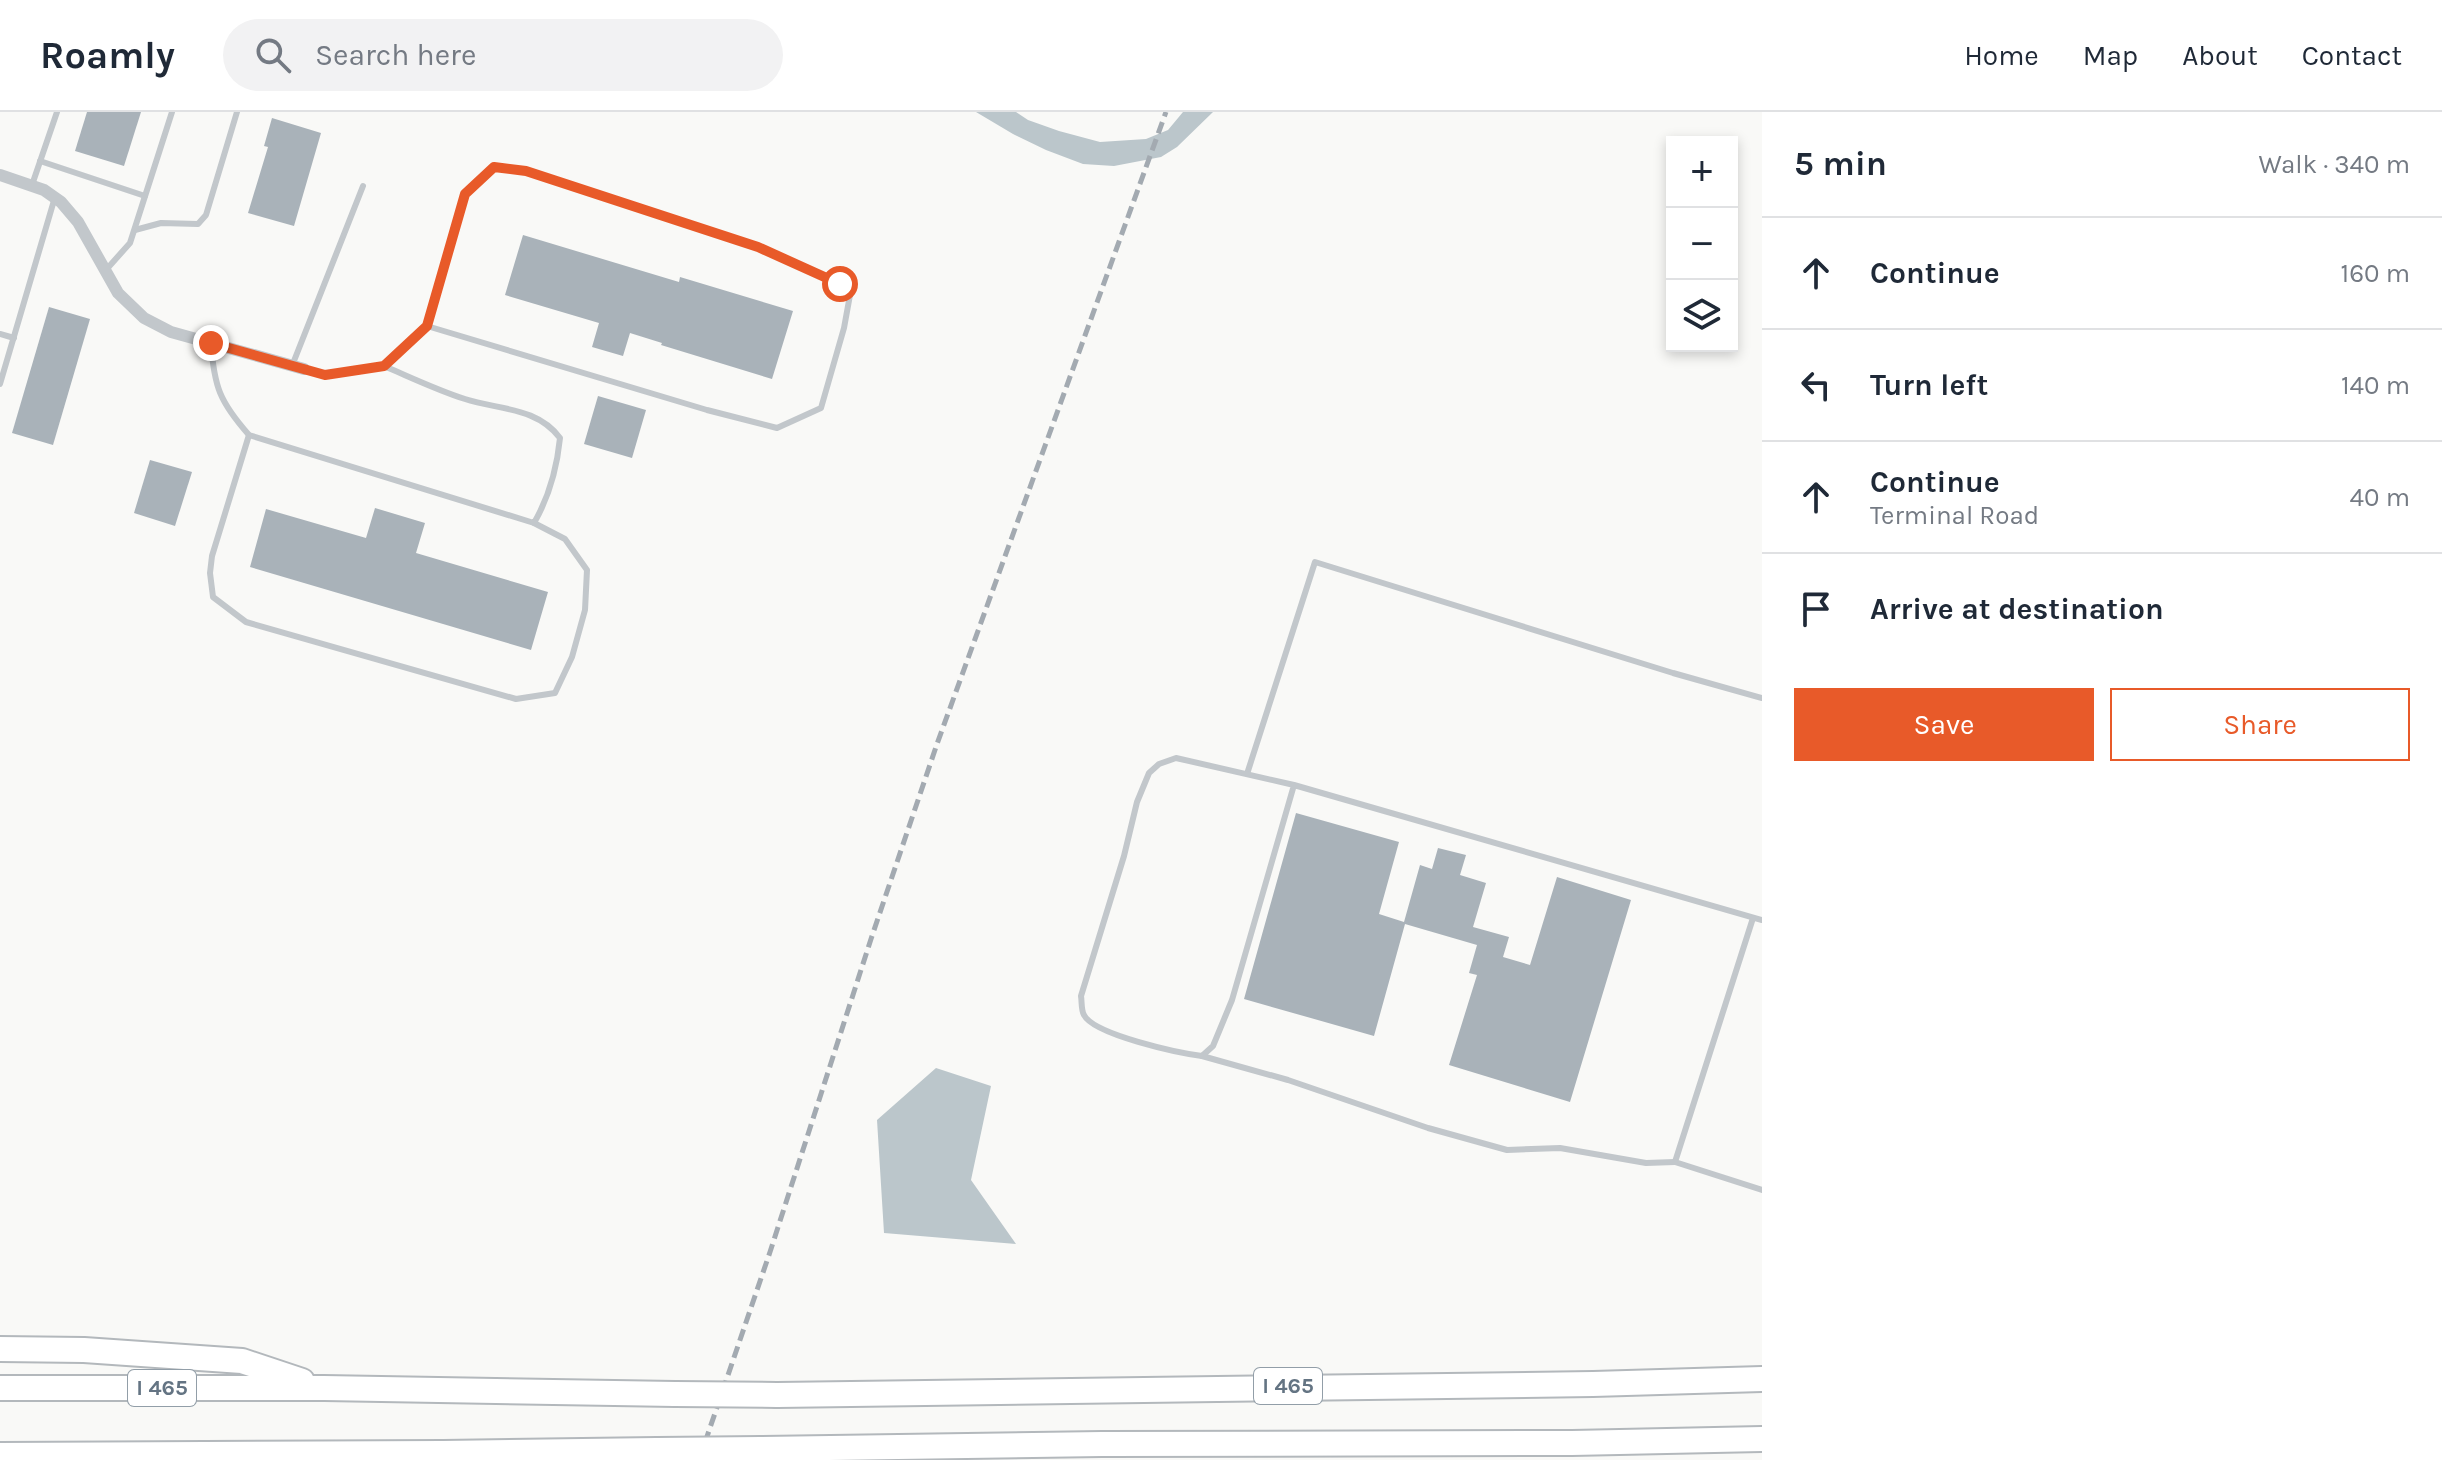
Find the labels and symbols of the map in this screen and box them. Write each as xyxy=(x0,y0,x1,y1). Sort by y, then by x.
route start xyxy=(822,266,858,302)
route end xyxy=(193,325,229,361)
road number: I 465 xyxy=(1254,1368,1322,1404)
road number: I 465 xyxy=(128,1370,196,1406)

